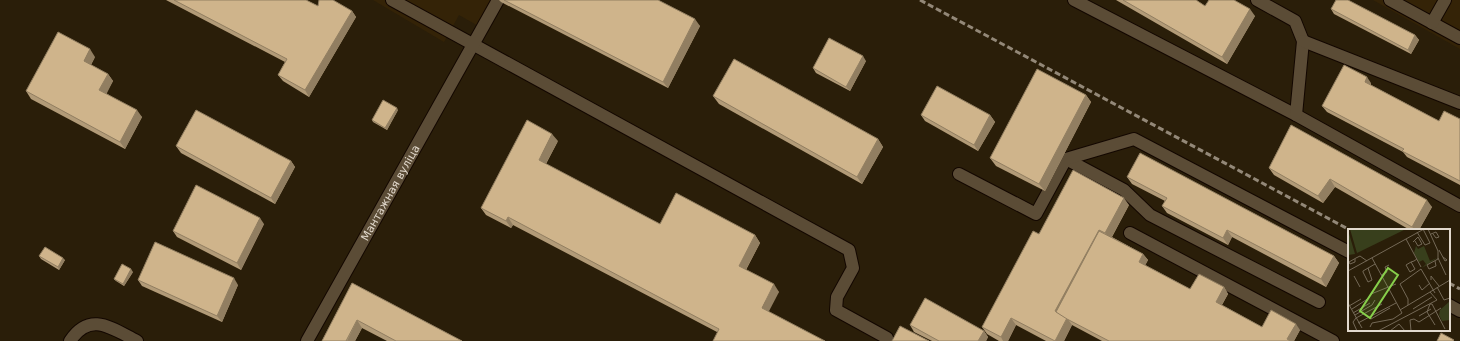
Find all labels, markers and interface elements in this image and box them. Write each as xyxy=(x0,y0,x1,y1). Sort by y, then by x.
street label: Мантажная вуліца xyxy=(358,142,422,243)
inset map xyxy=(1348,229,1450,331)

